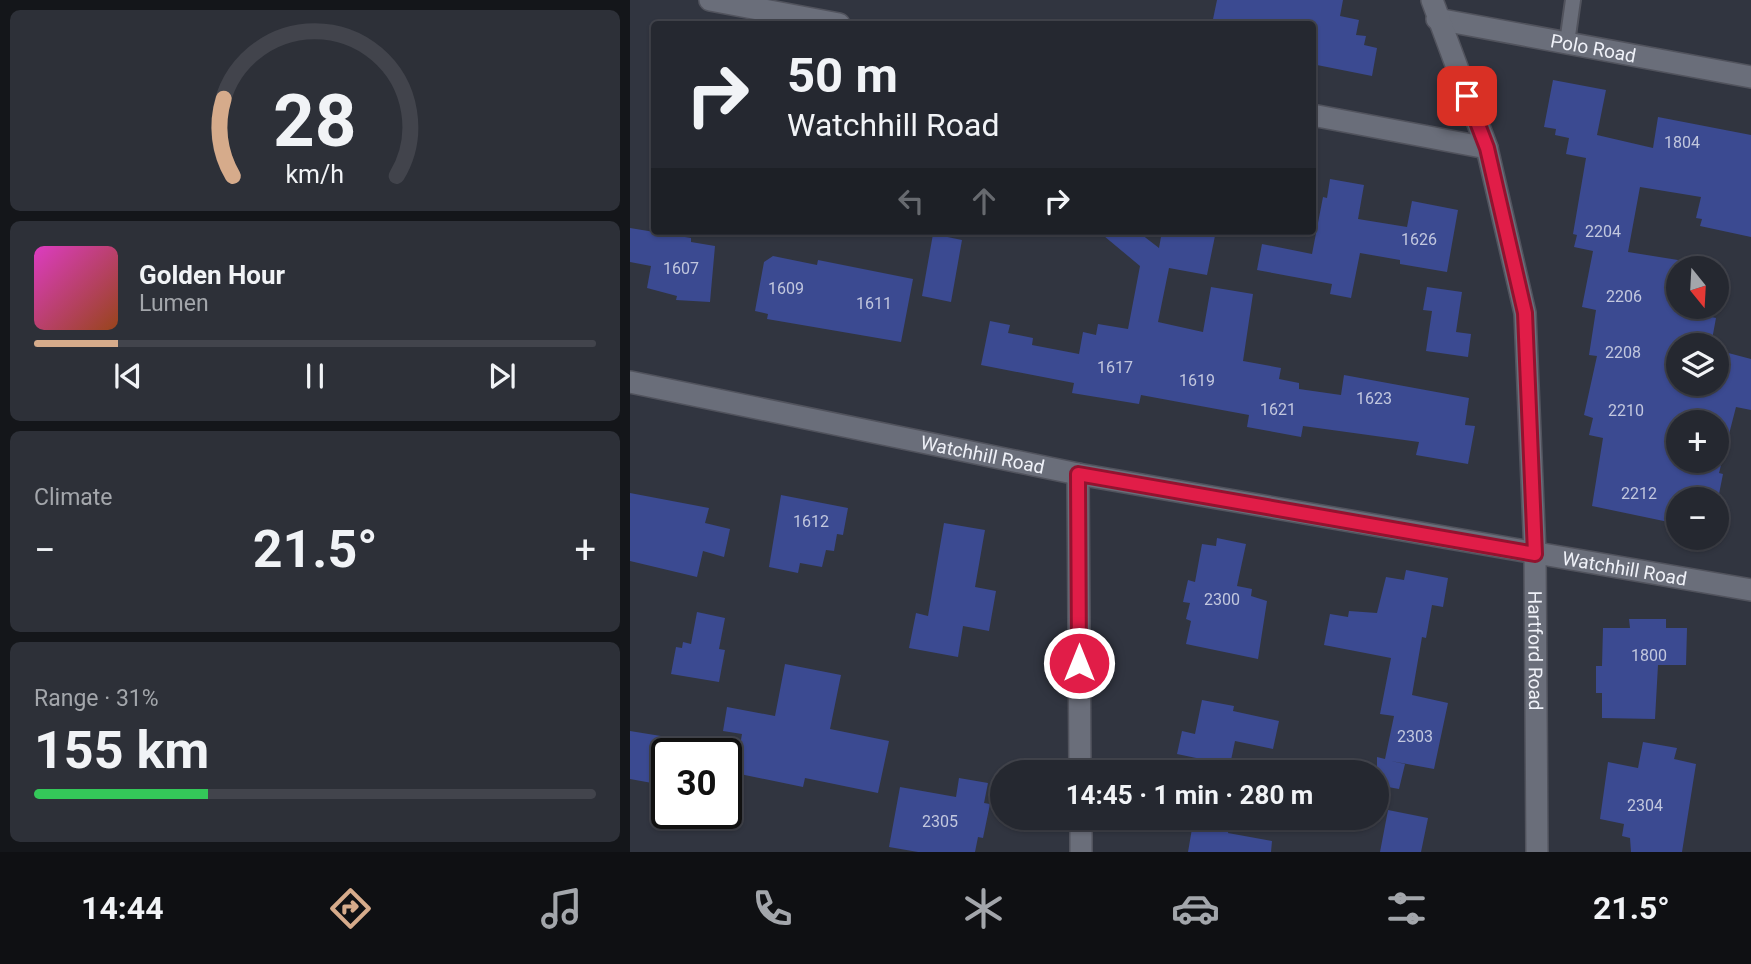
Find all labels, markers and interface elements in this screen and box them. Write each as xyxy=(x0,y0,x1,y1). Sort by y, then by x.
street label: Polo Road xyxy=(1549,29,1638,67)
text: 50 m xyxy=(787,47,898,104)
icon: right xyxy=(672,49,763,140)
pin xyxy=(1437,66,1497,126)
icon: arrive xyxy=(1448,77,1486,115)
text: 28 xyxy=(273,79,357,165)
text: Watchhill Road xyxy=(787,106,999,144)
house number: 1804 xyxy=(1664,133,1700,152)
text: km/h xyxy=(286,160,344,189)
icon: left xyxy=(892,182,930,220)
icon: ahead xyxy=(965,182,1003,220)
icon: right xyxy=(1038,182,1076,220)
house number: 2204 xyxy=(1585,222,1621,241)
house number: 1626 xyxy=(1401,230,1437,249)
north arrow xyxy=(1666,256,1729,318)
map controls xyxy=(1666,256,1729,550)
house number: 1607 xyxy=(663,259,699,278)
text: Golden Hour xyxy=(139,260,285,290)
house number: 1609 xyxy=(768,279,804,298)
house number: 2206 xyxy=(1606,287,1642,306)
text: Lumen xyxy=(139,290,209,317)
house number: 1611 xyxy=(856,294,892,313)
button: layers xyxy=(1666,333,1729,396)
house number: 2208 xyxy=(1605,343,1641,362)
icon: previous xyxy=(109,357,147,395)
icon: pause xyxy=(296,357,334,395)
icon: next xyxy=(483,357,521,395)
house number: 1617 xyxy=(1097,358,1133,377)
house number: 1619 xyxy=(1179,371,1215,390)
house number: 1623 xyxy=(1356,389,1392,408)
house number: 1621 xyxy=(1260,400,1296,419)
house number: 2210 xyxy=(1608,401,1644,420)
button: + xyxy=(1666,410,1729,473)
street label: Watchhill Road xyxy=(919,430,1047,478)
text: Climate xyxy=(34,484,113,511)
house number: 2212 xyxy=(1621,484,1657,503)
button: − xyxy=(1666,487,1729,550)
house number: 1612 xyxy=(793,512,829,531)
text: 21.5° xyxy=(253,519,378,580)
text: − xyxy=(34,528,56,572)
text: + xyxy=(574,528,596,572)
street label: Watchhill Road xyxy=(1560,546,1689,590)
house number: 2300 xyxy=(1204,590,1240,609)
street label: Hartford Road xyxy=(1524,591,1548,711)
position arrow xyxy=(1042,626,1116,700)
house number: 1800 xyxy=(1631,646,1667,665)
text: Range · 31% xyxy=(34,685,159,712)
text: 155 km xyxy=(34,720,209,781)
house number: 2303 xyxy=(1397,727,1433,746)
speed limit sign: 30 xyxy=(651,738,742,829)
text: 14:45 · 1 min · 280 m xyxy=(1066,780,1313,810)
house number: 2304 xyxy=(1627,796,1663,815)
house number: 2305 xyxy=(922,812,958,831)
icon: directions xyxy=(326,884,375,933)
icon: music xyxy=(537,884,586,933)
icon: phone xyxy=(748,884,797,933)
icon: climate xyxy=(959,884,1008,933)
icon: car xyxy=(1171,884,1220,933)
icon: filters xyxy=(1382,884,1431,933)
text: 14:44 xyxy=(81,889,164,927)
text: 21.5° xyxy=(1593,889,1670,927)

